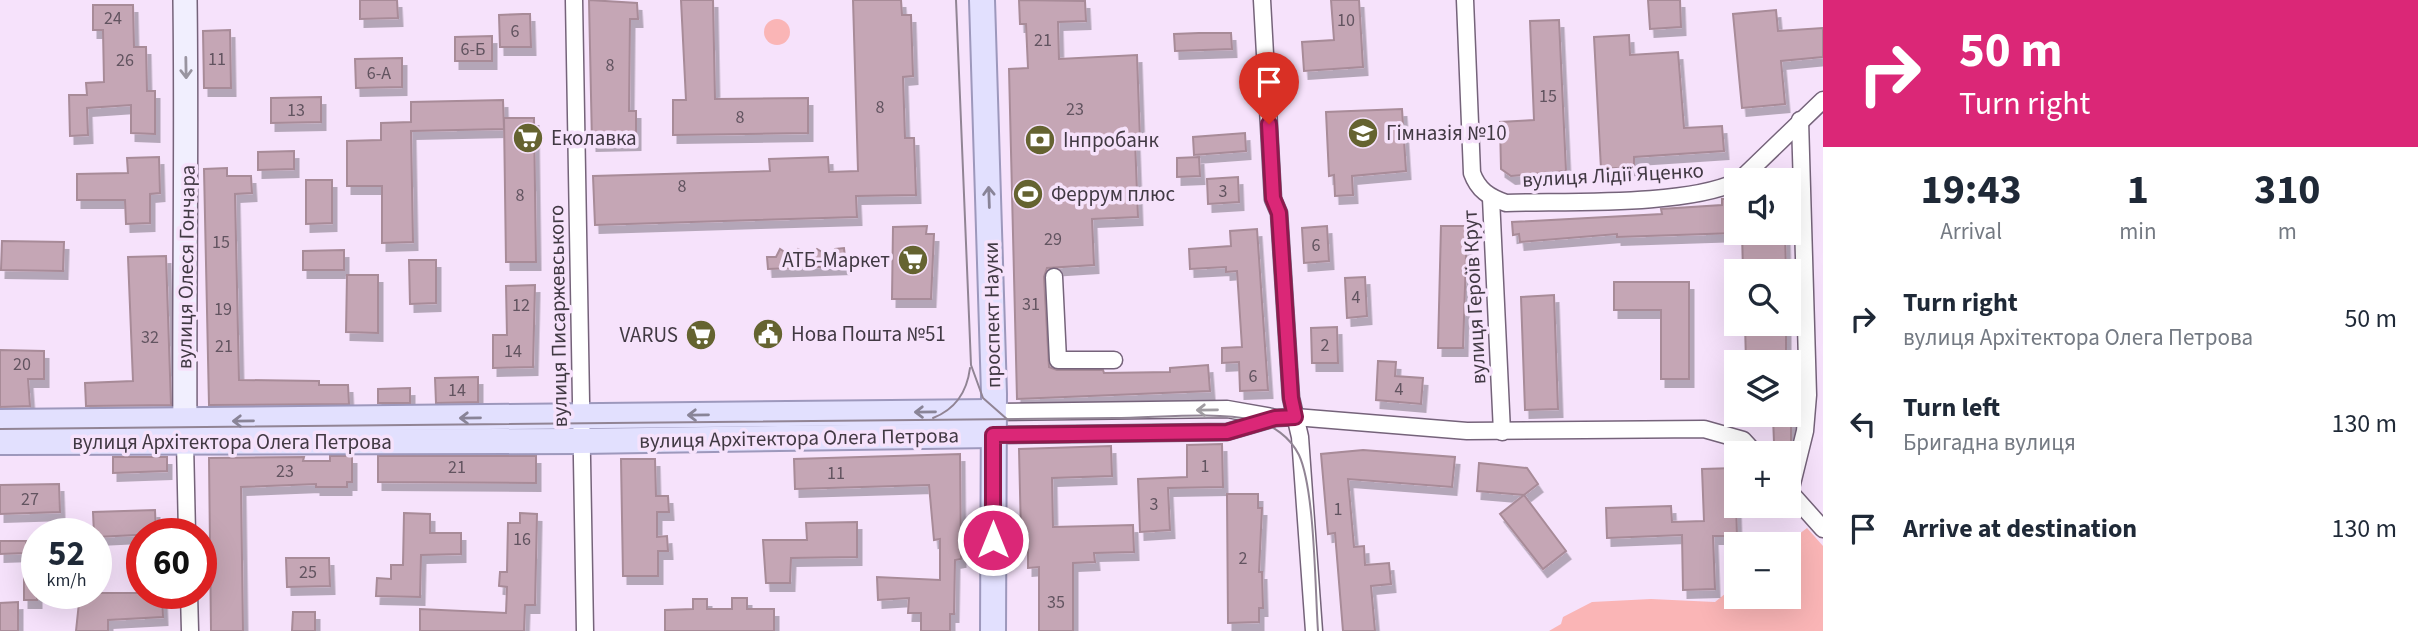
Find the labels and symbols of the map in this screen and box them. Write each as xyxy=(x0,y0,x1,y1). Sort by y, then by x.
house number: 24 xyxy=(104,6,122,31)
house number: 10 xyxy=(1337,8,1355,33)
house number: 6 xyxy=(511,19,520,44)
house number: 21 xyxy=(1034,28,1052,53)
house number: 6-Б xyxy=(461,37,485,62)
house number: 11 xyxy=(208,47,226,72)
house number: 26 xyxy=(116,48,134,73)
pin xyxy=(1239,52,1299,124)
house number: 8 xyxy=(606,53,615,78)
one-way arrow xyxy=(179,56,193,79)
house number: 6-А xyxy=(367,61,391,86)
house number: 15 xyxy=(1539,84,1557,109)
house number: 8 xyxy=(876,95,885,120)
house number: 23 xyxy=(1066,97,1084,122)
house number: 13 xyxy=(287,98,305,123)
house number: 8 xyxy=(736,105,745,130)
school or university icon: Гімназія №10 xyxy=(1346,116,1380,150)
place label: Гімназія №10 xyxy=(1386,118,1507,148)
supermarket icon: Еколавка xyxy=(511,121,545,155)
place label: Еколавка xyxy=(551,123,637,153)
bank icon: Інпробанк xyxy=(1023,123,1057,157)
place label: Інпробанк xyxy=(1063,125,1160,155)
street label: вулиця Лідії Яценко xyxy=(1521,155,1705,195)
street label: вулиця Олеся Гончара xyxy=(169,165,203,369)
house number: 8 xyxy=(678,174,687,199)
sports icon: Феррум плюс xyxy=(1011,177,1045,211)
place label: Феррум плюс xyxy=(1051,179,1176,209)
house number: 3 xyxy=(1219,179,1228,204)
house number: 8 xyxy=(516,183,525,208)
one-way arrow xyxy=(983,186,996,209)
street label: вулиця Писаржевського xyxy=(541,204,575,428)
street label: вулиця Героїв Крут xyxy=(1454,209,1494,385)
house number: 29 xyxy=(1044,227,1062,252)
house number: 15 xyxy=(212,230,230,255)
house number: 6 xyxy=(1312,233,1321,258)
street label: проспект Науки xyxy=(976,241,1008,389)
supermarket icon: АТБ-Маркет xyxy=(896,243,930,277)
place label: АТБ-Маркет xyxy=(782,245,890,275)
house number: 4 xyxy=(1352,285,1361,310)
house number: 31 xyxy=(1022,292,1040,317)
house number: 12 xyxy=(512,293,530,318)
house number: 19 xyxy=(214,297,232,322)
public building icon: Нова Пошта №51 xyxy=(751,317,785,351)
supermarket icon: VARUS xyxy=(684,318,718,352)
place label: Нова Пошта №51 xyxy=(791,319,946,349)
place label: VARUS xyxy=(620,320,678,350)
house number: 32 xyxy=(141,325,159,350)
house number: 2 xyxy=(1321,333,1330,358)
house number: 21 xyxy=(215,334,233,359)
house number: 14 xyxy=(504,339,522,364)
house number: 20 xyxy=(13,352,31,377)
house number: 6 xyxy=(1249,364,1258,389)
house number: 4 xyxy=(1395,377,1404,402)
house number: 14 xyxy=(448,378,466,403)
one-way arrow xyxy=(1196,403,1219,416)
one-way arrow xyxy=(914,405,937,419)
one-way arrow xyxy=(686,408,709,422)
one-way arrow xyxy=(459,411,482,425)
one-way arrow xyxy=(232,414,255,428)
street label: вулиця Архітектора Олега Петрова xyxy=(639,420,959,456)
street label: вулиця Архітектора Олега Петрова xyxy=(72,427,392,457)
house number: 1 xyxy=(1201,454,1209,479)
house number: 21 xyxy=(448,455,466,480)
house number: 23 xyxy=(276,459,294,484)
house number: 11 xyxy=(827,461,845,486)
house number: 27 xyxy=(21,487,39,512)
house number: 3 xyxy=(1150,492,1159,517)
house number: 1 xyxy=(1334,497,1342,522)
position arrow xyxy=(956,503,1030,577)
speed limit sign: 60 xyxy=(126,518,217,609)
house number: 16 xyxy=(513,527,531,552)
house number: 2 xyxy=(1239,546,1248,571)
house number: 25 xyxy=(299,560,317,585)
house number: 35 xyxy=(1047,590,1065,615)

